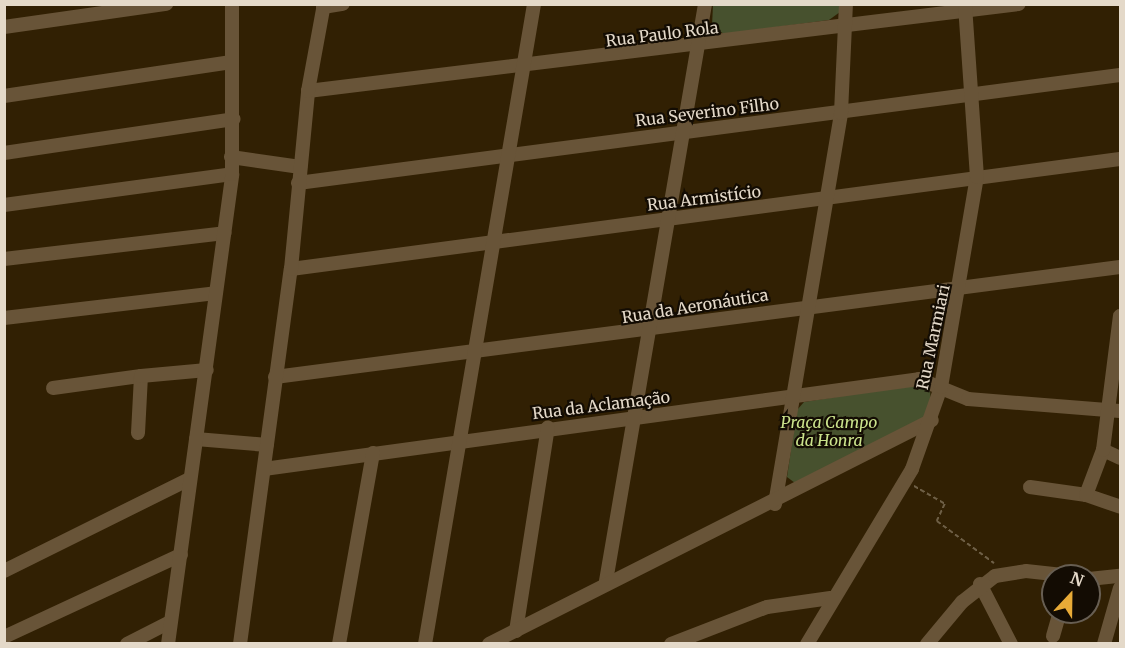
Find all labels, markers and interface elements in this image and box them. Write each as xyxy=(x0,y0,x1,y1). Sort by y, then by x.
street label: Rua Paulo Rola xyxy=(604,18,720,50)
street label: Rua Severino Filho xyxy=(634,94,780,130)
street label: Rua Armistício xyxy=(646,181,762,215)
street label: Rua Marmiari xyxy=(912,283,954,391)
street label: Rua da Aeronáutica xyxy=(620,285,770,327)
street label: Rua da Aclamação xyxy=(531,387,671,423)
park label: Praça Campo da Honra xyxy=(781,412,877,450)
north arrow xyxy=(1041,564,1101,624)
text: N xyxy=(1067,568,1087,591)

